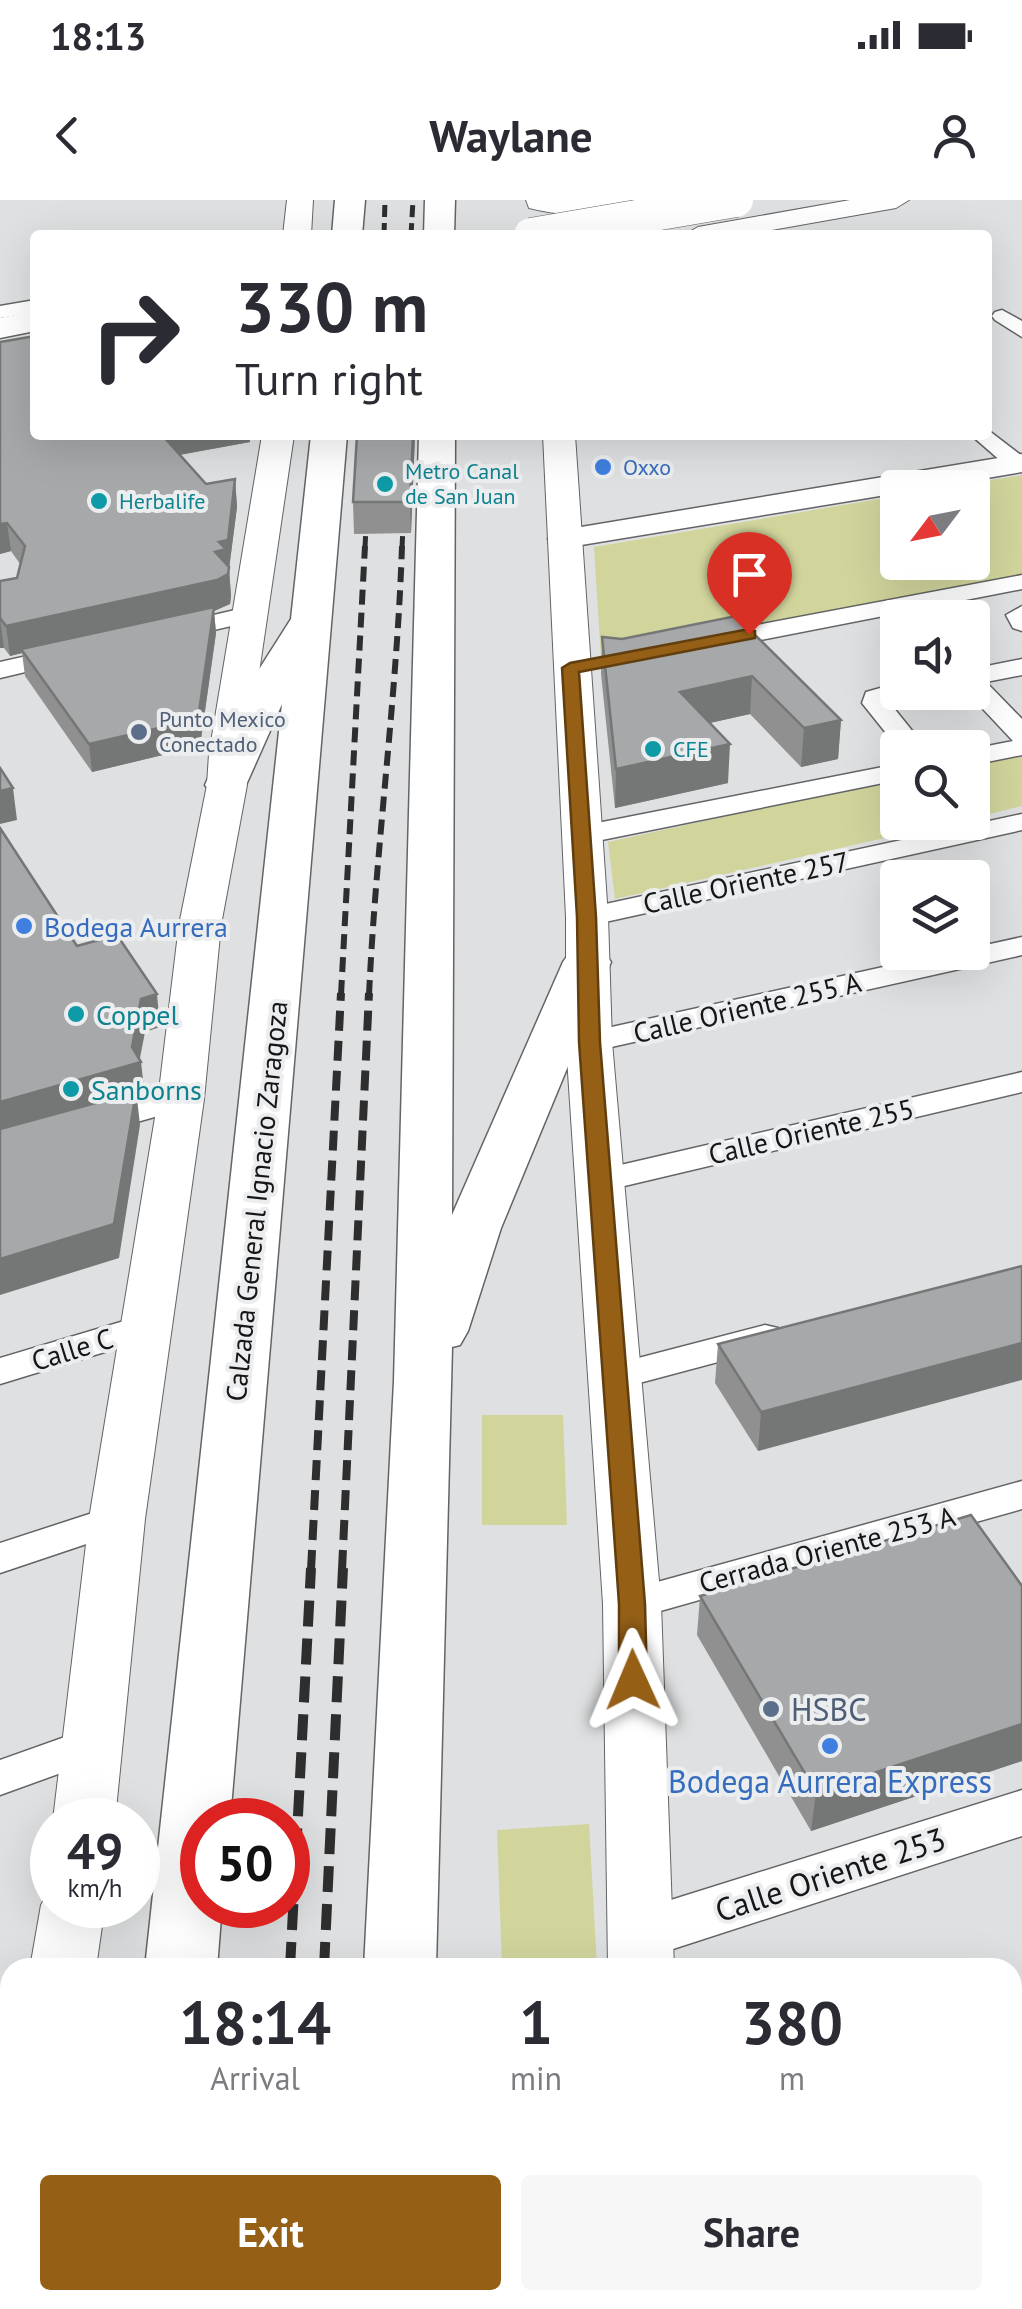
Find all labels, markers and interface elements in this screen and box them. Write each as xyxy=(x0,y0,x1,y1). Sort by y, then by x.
text: 18:13 xyxy=(50,11,146,60)
text: Waylane xyxy=(429,106,593,164)
icon: back xyxy=(40,108,95,163)
icon: person xyxy=(927,108,982,163)
text: 330 m xyxy=(235,261,428,351)
icon: right xyxy=(70,270,200,400)
text: Turn right xyxy=(235,349,423,407)
place label: Oxxo xyxy=(623,453,671,481)
marker: Oxxo xyxy=(592,456,614,478)
place label: Metro Canal de San Juan xyxy=(405,457,519,510)
north arrow xyxy=(880,470,990,580)
map controls xyxy=(880,470,990,970)
marker: Metro Canal de San Juan xyxy=(374,473,396,495)
place label: Herbalife xyxy=(119,487,206,515)
marker: Herbalife xyxy=(88,490,110,512)
pin xyxy=(707,532,792,635)
icon: arrive xyxy=(722,547,777,602)
button: sound xyxy=(880,600,990,710)
place label: Punto Mexico Conectado xyxy=(159,705,286,758)
marker: Punto Mexico Conectado xyxy=(128,721,150,743)
button: search xyxy=(880,730,990,840)
place label: CFE xyxy=(673,735,709,763)
marker: CFE xyxy=(642,738,664,760)
street label: Calle Oriente 257 xyxy=(640,842,852,922)
button: layers xyxy=(880,860,990,970)
place label: Bodega Aurrera xyxy=(44,908,228,945)
marker: Bodega Aurrera xyxy=(13,915,35,937)
street label: Calle Oriente 255 A xyxy=(629,963,865,1051)
place label: Coppel xyxy=(96,996,179,1033)
street label: Calzada General Ignacio Zaragoza xyxy=(217,999,295,1403)
marker: Coppel xyxy=(65,1003,87,1025)
place label: Sanborns xyxy=(91,1071,202,1108)
marker: Sanborns xyxy=(60,1078,82,1100)
street label: Calle Oriente 255 xyxy=(705,1089,917,1173)
street label: Calle C xyxy=(27,1319,117,1379)
street label: Cerrada Oriente 253 A xyxy=(695,1497,960,1601)
position arrow xyxy=(581,1628,685,1732)
place label: HSBC xyxy=(791,1688,866,1730)
marker: HSBC xyxy=(760,1698,782,1720)
marker: Bodega Aurrera Express xyxy=(819,1735,841,1757)
place label: Bodega Aurrera Express xyxy=(668,1760,992,1802)
speed limit sign: 50 xyxy=(180,1798,310,1928)
street label: Calle Oriente 253 xyxy=(709,1817,951,1931)
text: 49 xyxy=(67,1818,123,1883)
text: km/h xyxy=(68,1872,122,1904)
text: 18:14 xyxy=(179,1983,331,2061)
text: 1 xyxy=(519,1983,553,2061)
text: 380 xyxy=(741,1983,843,2061)
text: Arrival xyxy=(210,2057,300,2099)
text: min xyxy=(510,2057,562,2099)
text: m xyxy=(779,2057,805,2099)
button: Exit xyxy=(40,2175,501,2290)
button: Share xyxy=(521,2175,982,2290)

